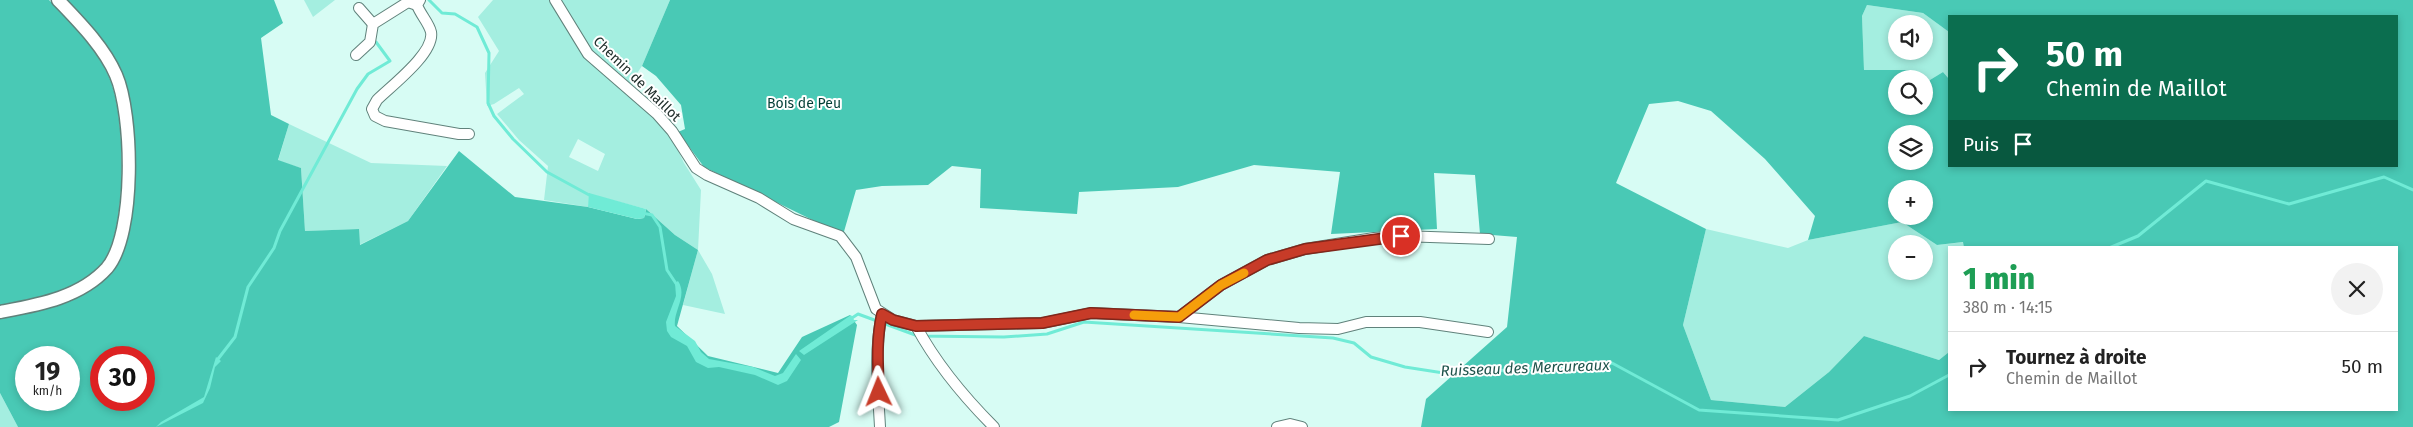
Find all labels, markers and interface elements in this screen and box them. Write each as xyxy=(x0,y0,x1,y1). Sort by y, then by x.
map controls xyxy=(1888,15,1933,280)
button: sound xyxy=(1888,15,1933,60)
street label: Chemin de Maillot xyxy=(590,33,685,126)
text: 50 m xyxy=(2046,33,2123,75)
icon: right xyxy=(1963,35,2028,100)
button: search xyxy=(1888,70,1933,115)
text: Chemin de Maillot xyxy=(2046,75,2227,102)
park label: Bois de Peu xyxy=(767,95,841,112)
button: layers xyxy=(1888,125,1933,170)
icon: arrive xyxy=(2009,130,2037,158)
text: Puis xyxy=(1963,133,1999,156)
button: + xyxy=(1888,180,1933,225)
pin xyxy=(1380,215,1422,257)
icon: arrive xyxy=(1387,222,1415,250)
button: − xyxy=(1888,235,1933,280)
text: 1 min xyxy=(1963,261,2035,297)
button: close xyxy=(2331,263,2383,315)
text: 380 m · 14:15 xyxy=(1963,298,2053,317)
speed limit sign: 30 xyxy=(90,346,155,411)
text: Tournez à droite xyxy=(2006,346,2147,369)
icon: right xyxy=(1963,353,1991,381)
text: 50 m xyxy=(2342,355,2383,378)
water label: Ruisseau des Mercureaux xyxy=(1440,356,1611,380)
text: 19 xyxy=(35,357,60,387)
position arrow xyxy=(852,365,904,417)
text: Chemin de Maillot xyxy=(2006,369,2137,388)
text: km/h xyxy=(33,384,62,398)

